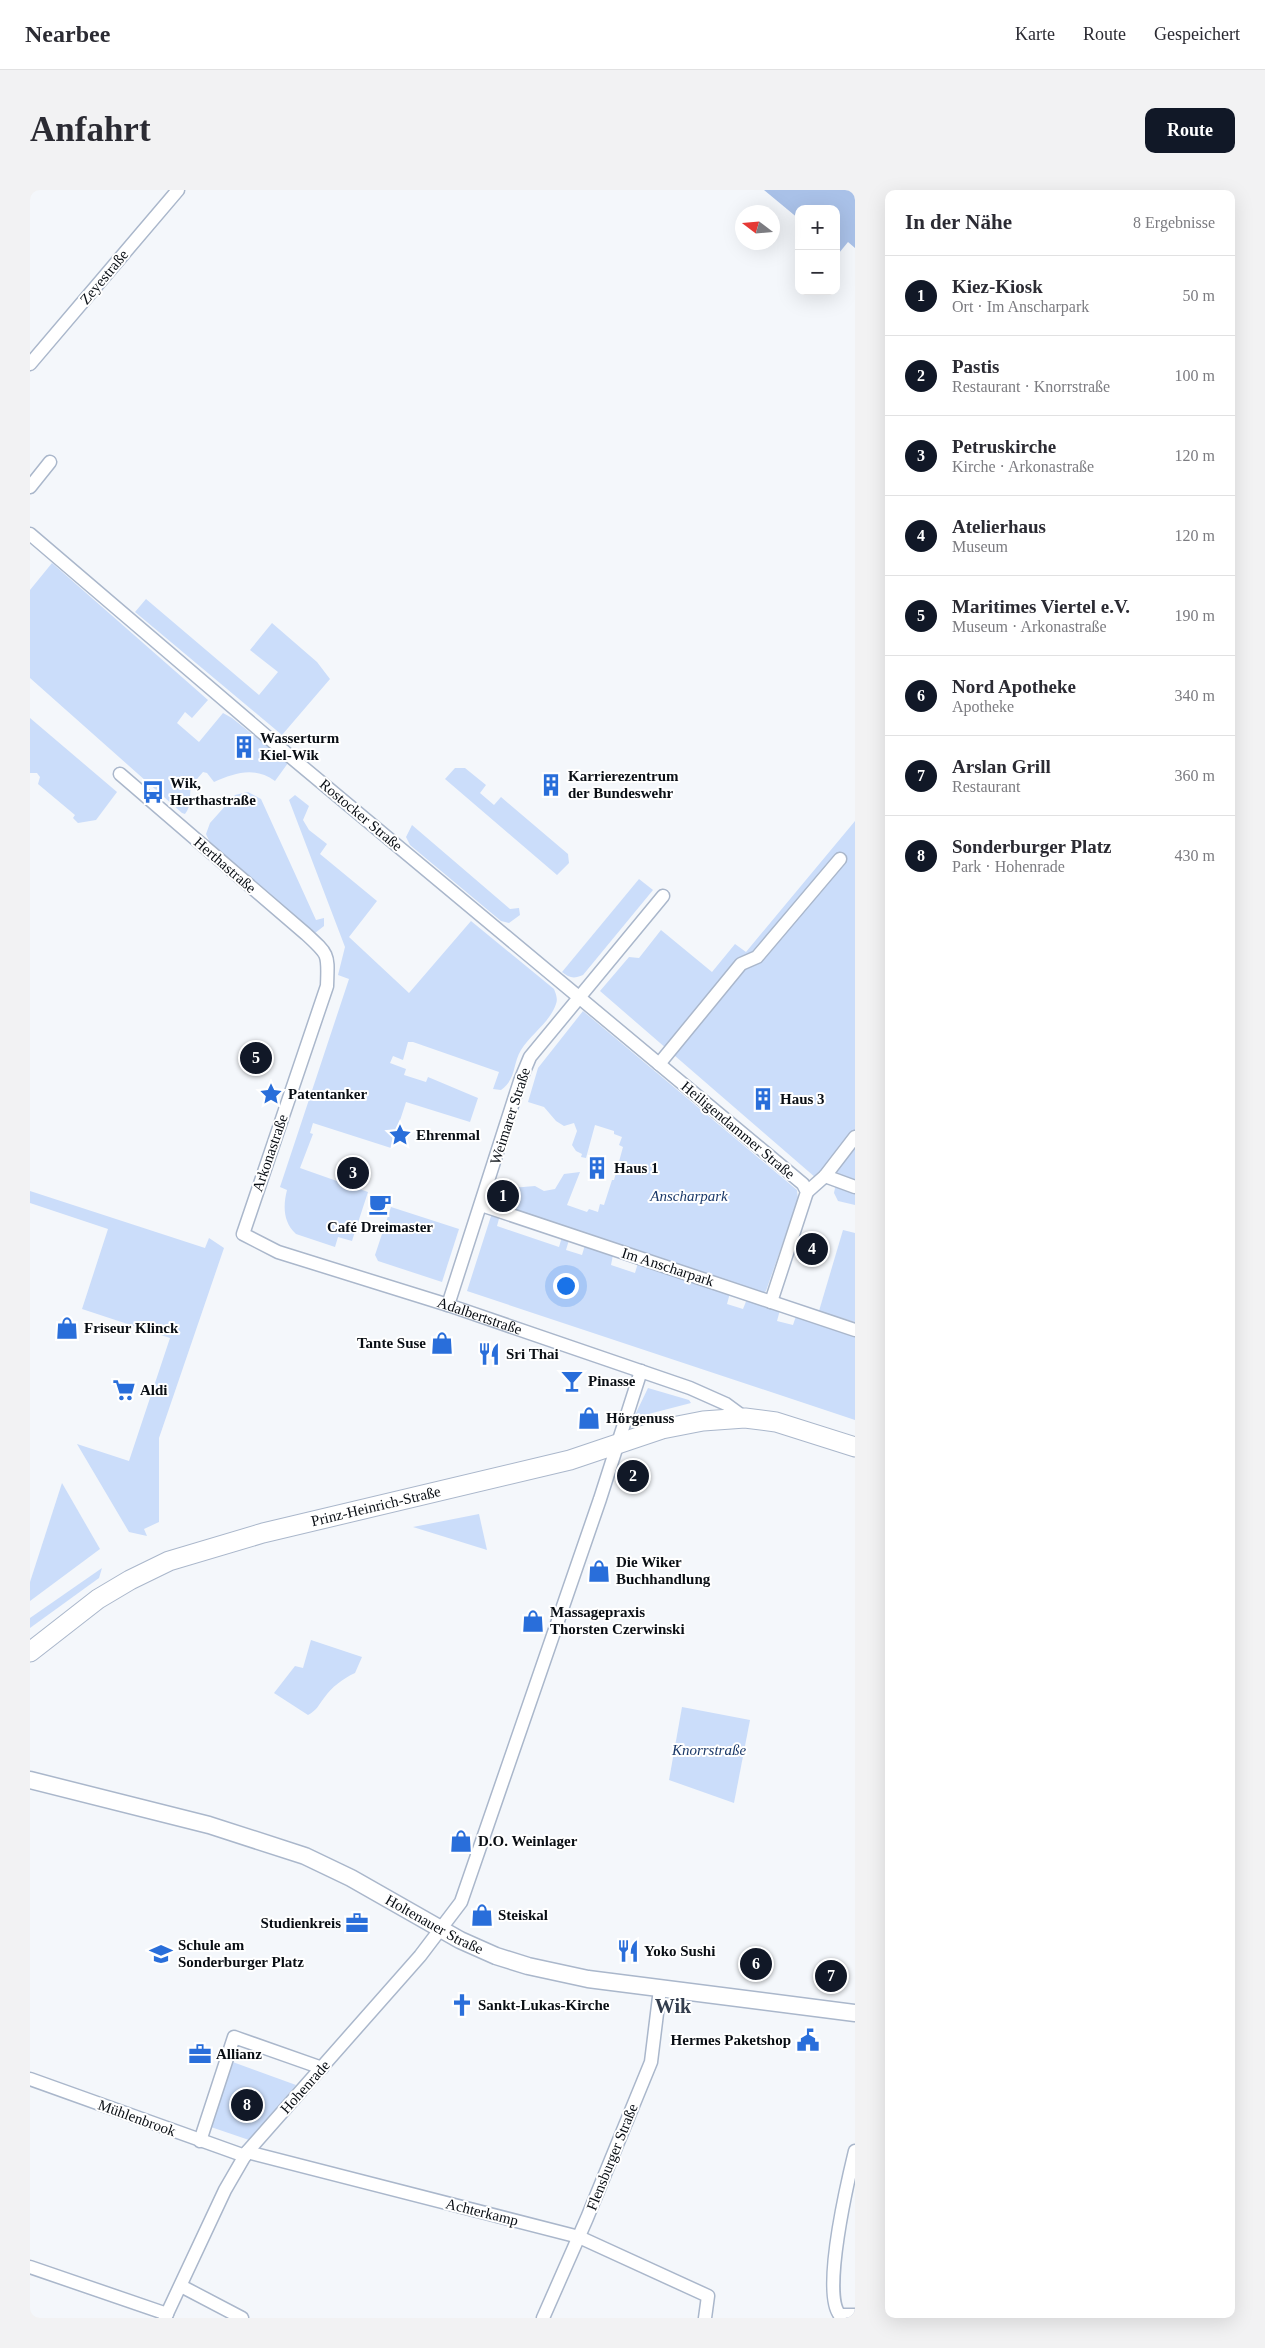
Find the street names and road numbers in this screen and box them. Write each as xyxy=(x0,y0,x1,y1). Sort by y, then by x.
street label: Zeyestraße xyxy=(77,246,131,307)
street label: Rostocker Straße xyxy=(316,776,406,854)
street label: Herthastraße xyxy=(191,834,259,896)
street label: Weimarer Straße xyxy=(487,1065,533,1166)
street label: Heiligendammer Straße xyxy=(678,1078,798,1182)
street label: Arkonastraße xyxy=(249,1112,291,1194)
street label: Im Anscharpark xyxy=(620,1245,717,1290)
street label: Adalbertstraße xyxy=(435,1294,524,1338)
street label: Prinz-Heinrich-Straße xyxy=(310,1483,443,1529)
street label: Holtenauer Straße xyxy=(383,1891,486,1957)
street label: Hohenrade xyxy=(277,2057,333,2117)
street label: Mühlenbrook xyxy=(96,2097,179,2140)
street label: Flensburger Straße xyxy=(583,2101,641,2213)
street label: Achterkamp xyxy=(444,2195,520,2229)

